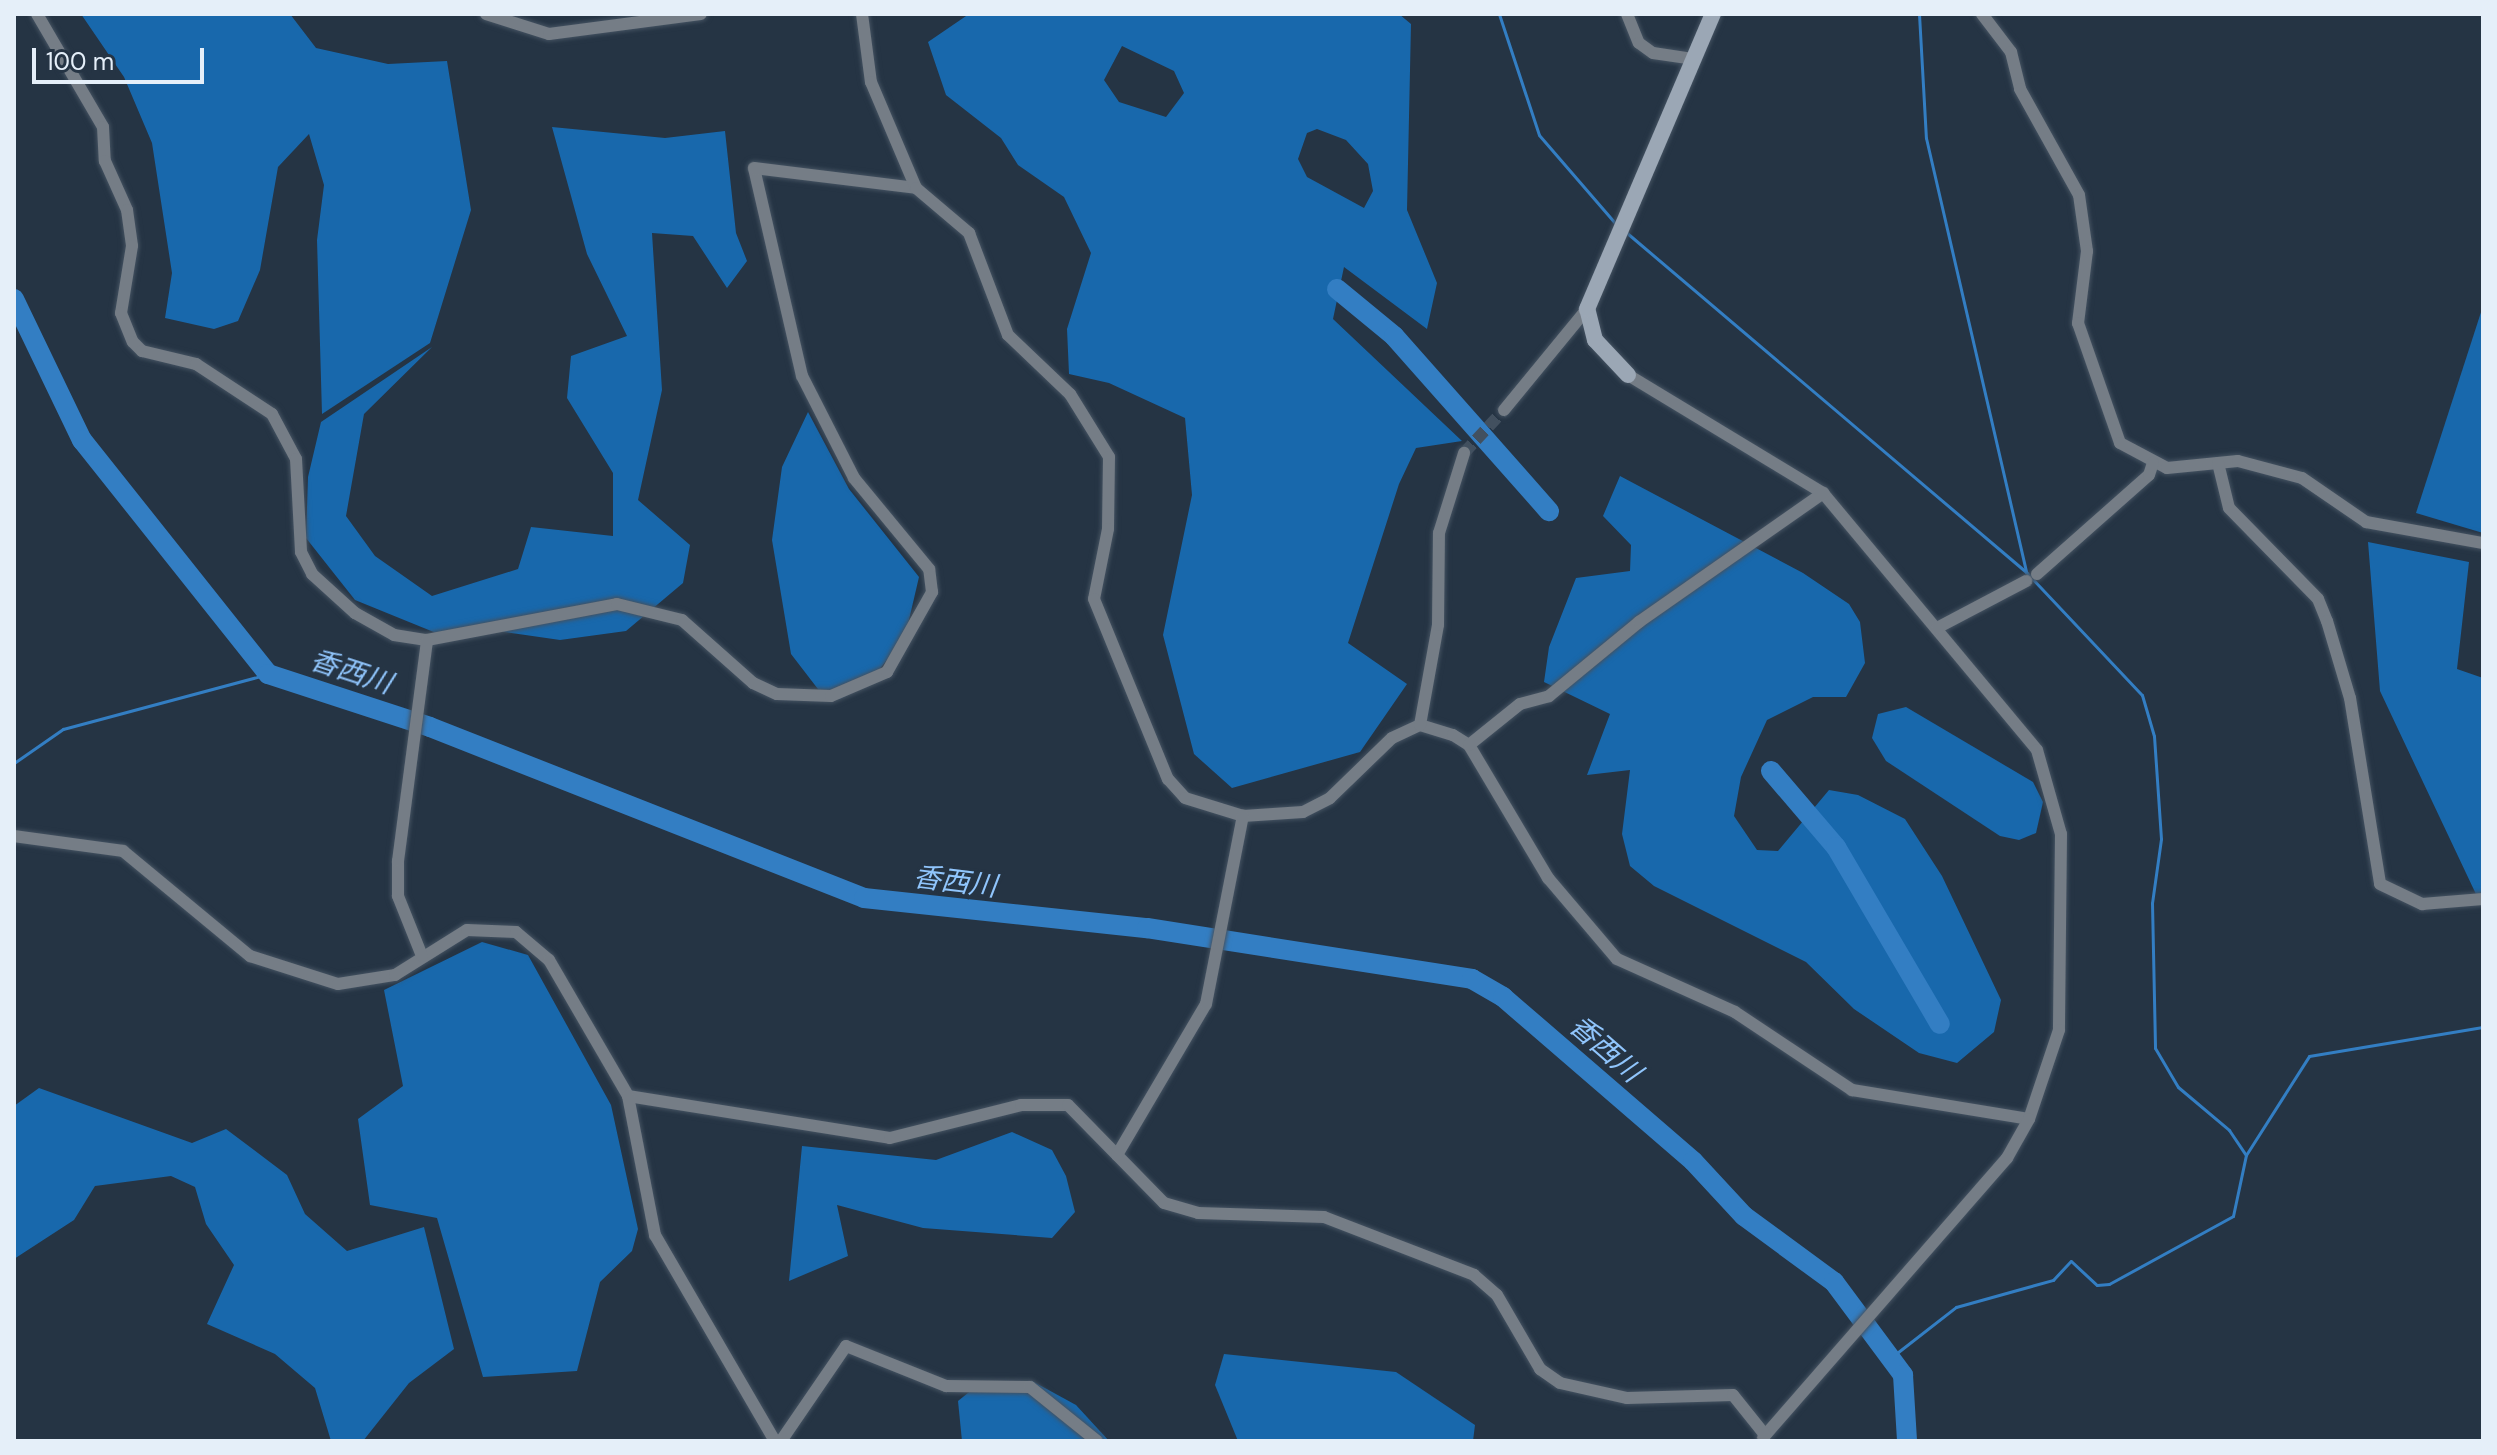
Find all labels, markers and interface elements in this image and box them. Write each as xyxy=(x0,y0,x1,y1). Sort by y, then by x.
scale bar xyxy=(36,32,208,82)
text: 100 m xyxy=(46,46,114,77)
water label: 香西川 xyxy=(306,643,396,701)
water label: 香西川 xyxy=(911,860,999,904)
water label: 香西川 xyxy=(1562,1009,1648,1089)

